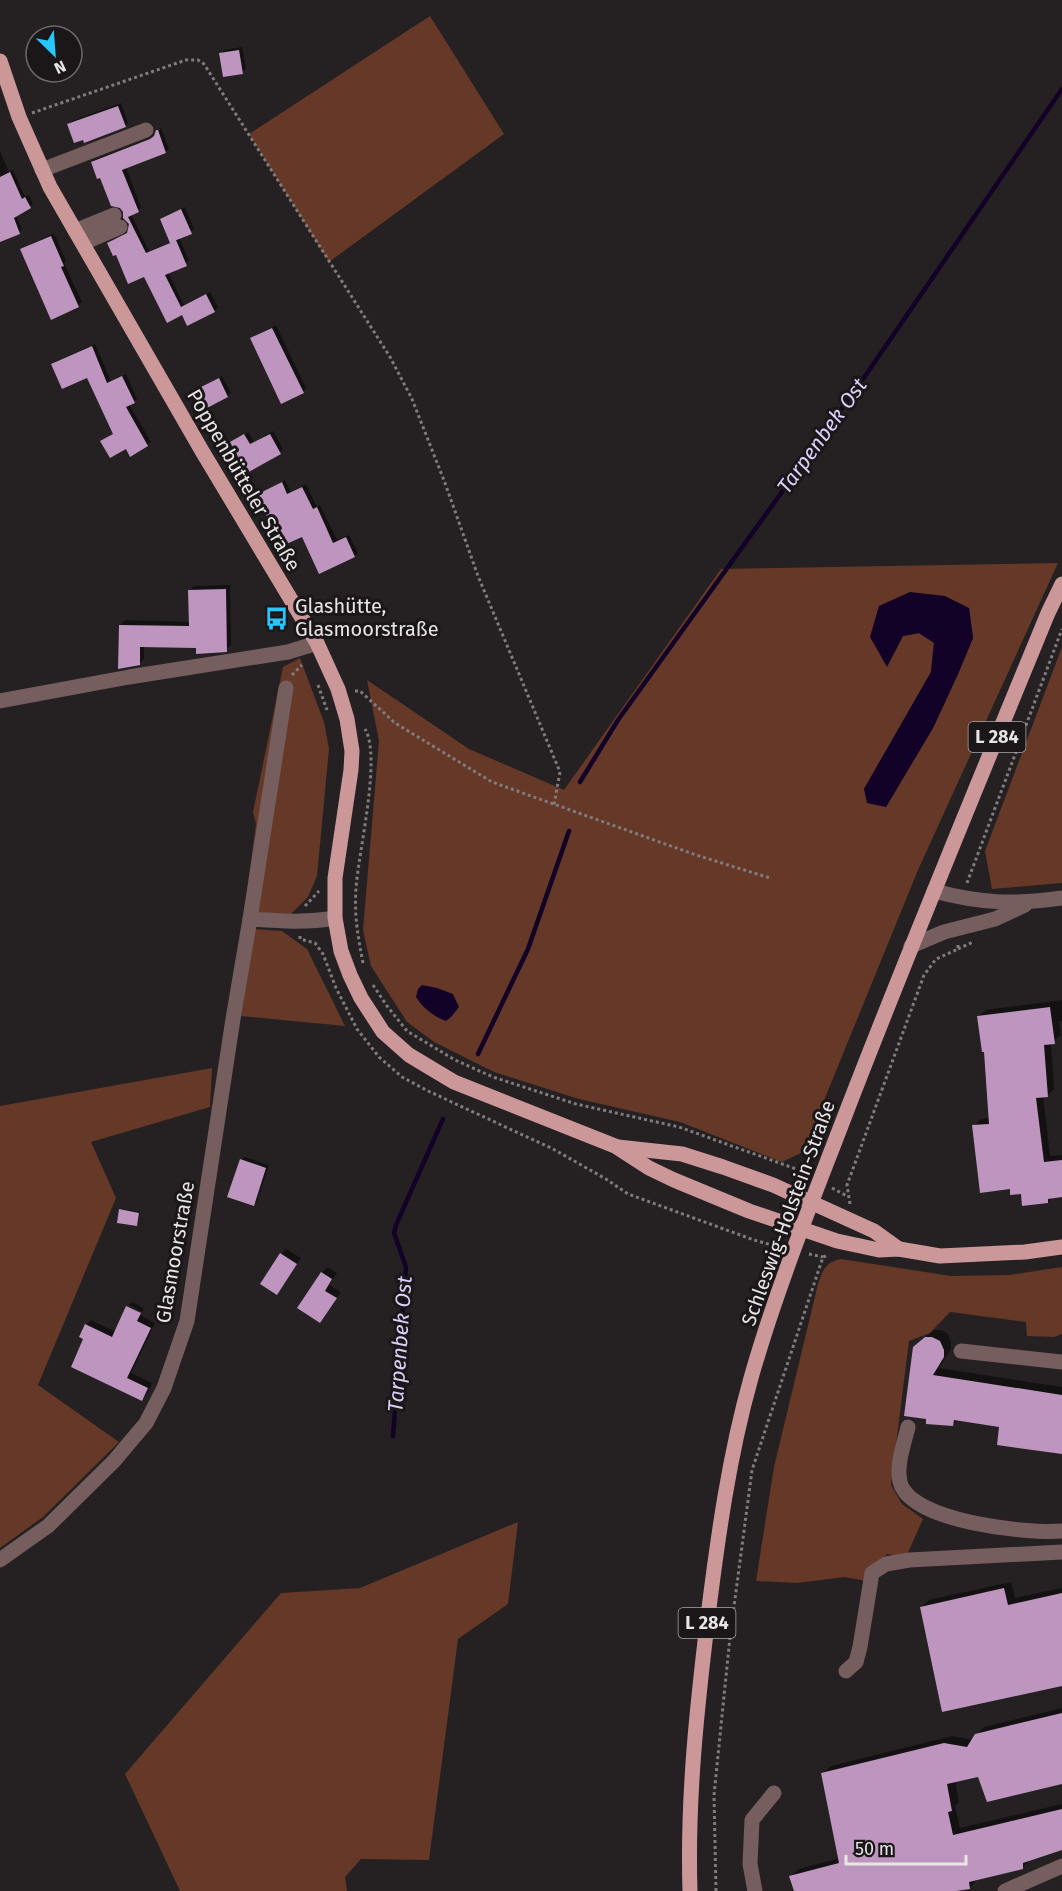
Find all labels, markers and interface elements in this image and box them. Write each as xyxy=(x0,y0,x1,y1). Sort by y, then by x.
north arrow xyxy=(24,24,84,84)
text: N xyxy=(51,56,69,78)
water label: Tarpenbek Ost xyxy=(771,373,873,499)
street label: Poppenbütteler Straße xyxy=(182,385,306,575)
place label: Glashütte, Glasmoorstraße xyxy=(295,594,439,641)
bus stop icon: Glashütte, Glasmoorstraße xyxy=(264,605,290,631)
road number: L 284 xyxy=(968,722,1026,752)
street label: Schleswig-Holstein-Straße xyxy=(736,1097,840,1329)
street label: Glasmoorstraße xyxy=(151,1179,199,1325)
water label: Tarpenbek Ost xyxy=(382,1275,418,1413)
road number: L 284 xyxy=(678,1608,736,1638)
scale bar xyxy=(846,1828,966,1866)
text: 50 m xyxy=(855,1838,894,1860)

